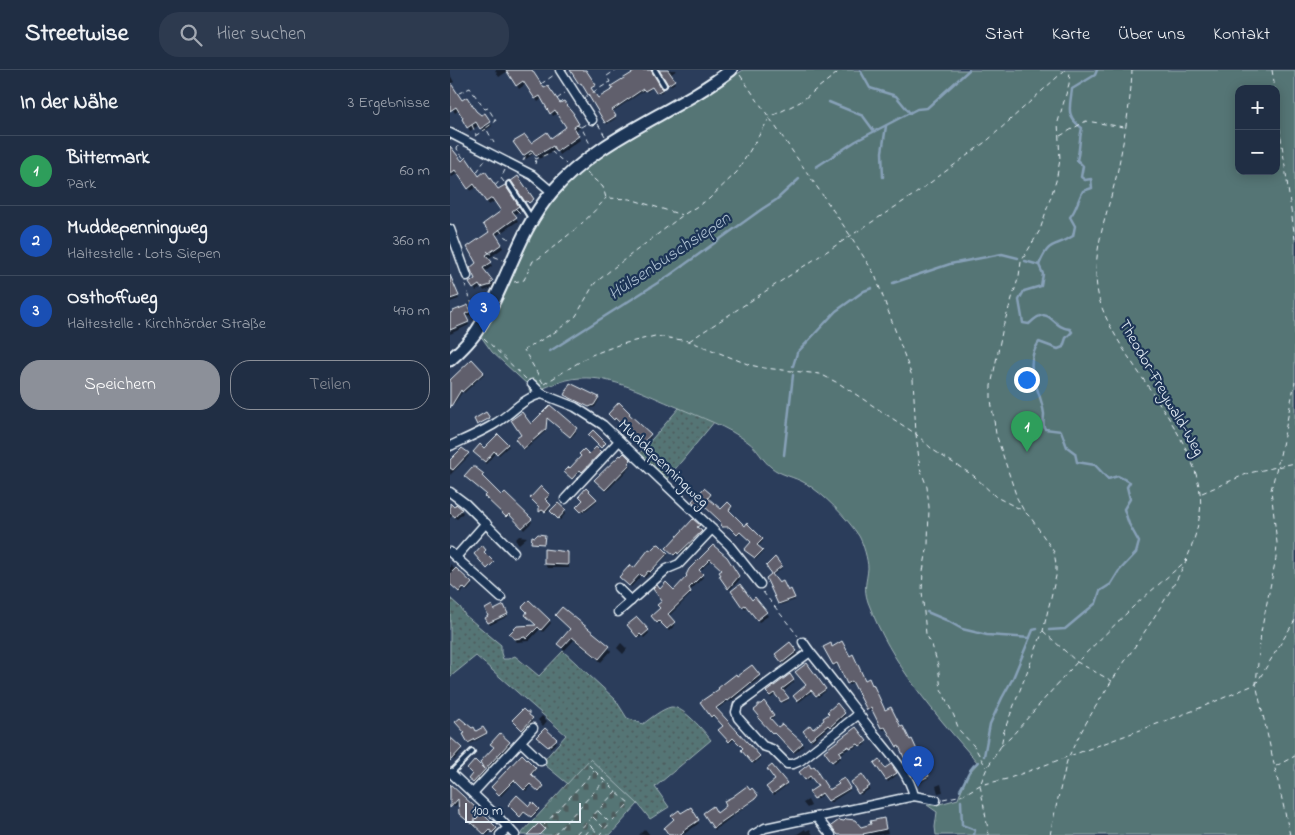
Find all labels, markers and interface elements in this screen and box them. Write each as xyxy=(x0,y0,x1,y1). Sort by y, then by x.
search box xyxy=(159,12,509,57)
text: Streetwise xyxy=(25,17,129,52)
icon: search xyxy=(177,21,205,49)
text: Hier suchen xyxy=(217,21,306,48)
text: Start xyxy=(985,22,1024,48)
text: Karte xyxy=(1052,22,1090,48)
text: Über uns xyxy=(1118,22,1185,48)
text: Kontakt xyxy=(1213,22,1270,48)
map controls xyxy=(1235,85,1280,175)
button: + xyxy=(1235,85,1280,130)
text: In der Nähe xyxy=(20,88,118,118)
text: 3 Ergebnisse xyxy=(348,91,430,115)
button: − xyxy=(1235,130,1280,175)
text: Bittermark xyxy=(67,145,150,172)
text: 1 xyxy=(33,159,39,183)
text: 60 m xyxy=(400,159,430,183)
text: Park xyxy=(67,172,96,196)
water label: Hülsenbuschsiepen xyxy=(604,206,737,308)
text: Muddepenningweg xyxy=(67,215,208,242)
text: 2 xyxy=(32,229,40,253)
text: 360 m xyxy=(393,229,430,253)
text: Haltestelle · Lots Siepen xyxy=(67,242,221,266)
text: Osthoffweg xyxy=(67,285,158,312)
pin: 3 xyxy=(468,292,500,333)
text: 3 xyxy=(33,299,39,323)
text: 470 m xyxy=(393,299,430,323)
text: Haltestelle · Kirchhörder Straße xyxy=(67,312,266,336)
street label: Theodor-Freywald-Weg xyxy=(1112,315,1210,461)
button: Speichern xyxy=(20,360,220,410)
button: Teilen xyxy=(230,360,430,410)
your location xyxy=(1014,367,1040,393)
pin: 1 xyxy=(1011,411,1043,452)
street label: Muddepenningweg xyxy=(612,414,714,514)
pin: 2 xyxy=(902,746,934,787)
scale bar xyxy=(465,800,581,823)
text: 100 m xyxy=(472,801,503,822)

